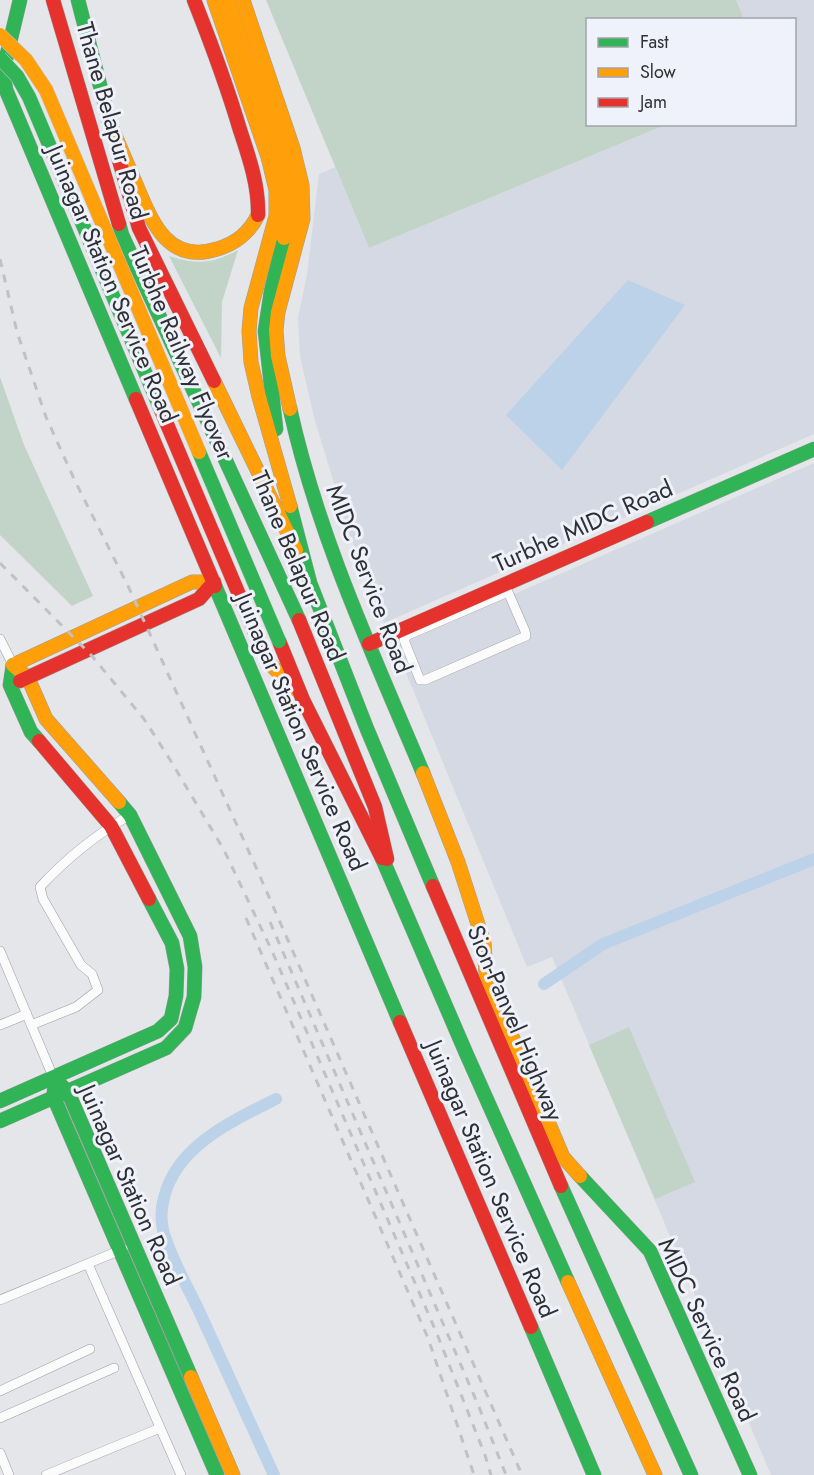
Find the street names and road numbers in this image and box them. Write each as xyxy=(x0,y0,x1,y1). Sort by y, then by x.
street label: Thane Belapur Road xyxy=(68,18,157,224)
street label: Juinagar Station Service Road xyxy=(37,137,187,428)
street label: Turbhe Railway Flyover xyxy=(122,240,244,466)
street label: Thane Belapur Road xyxy=(243,465,354,666)
street label: Turbhe MIDC Road xyxy=(488,470,678,581)
street label: MIDC Service Road xyxy=(317,479,422,678)
street label: Juinagar Station Service Road xyxy=(226,585,376,876)
street label: Sion-Panvel Highway xyxy=(458,919,573,1127)
street label: Juinagar Station Service Road xyxy=(416,1032,566,1323)
street label: Juinagar Station Road xyxy=(69,1076,190,1291)
street label: MIDC Service Road xyxy=(649,1232,765,1428)

